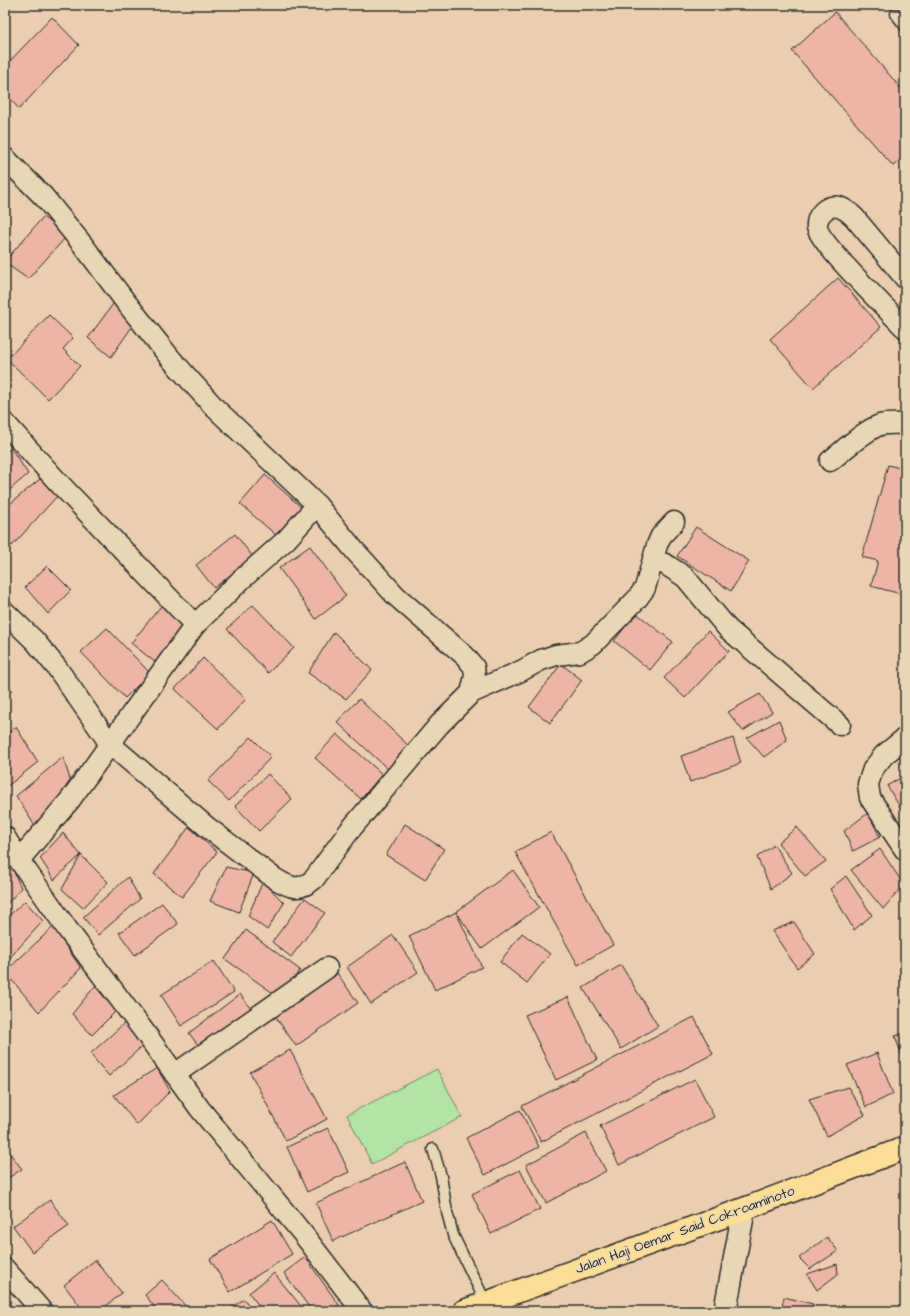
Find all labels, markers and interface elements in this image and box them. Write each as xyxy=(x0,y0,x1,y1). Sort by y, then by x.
street label: Jalan Haji Oemar Said Cokroaminoto xyxy=(573,1181,798,1279)

